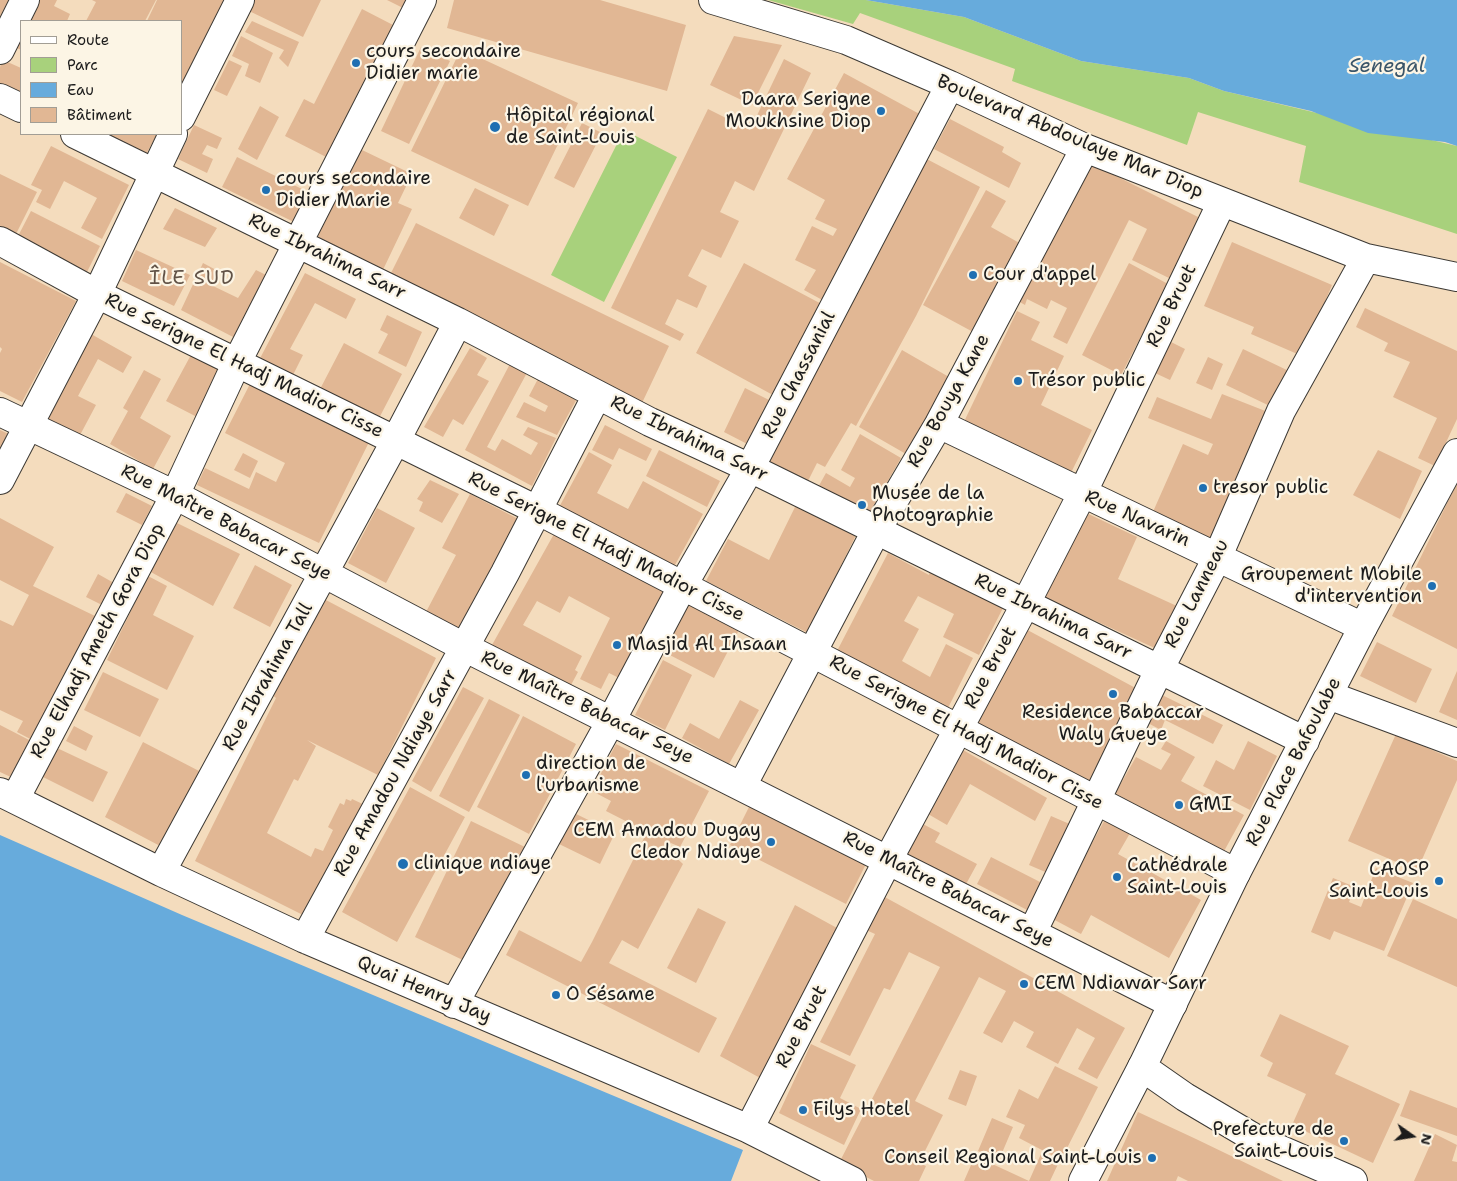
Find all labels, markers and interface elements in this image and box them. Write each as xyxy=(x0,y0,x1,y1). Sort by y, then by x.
legend xyxy=(20,20,182,135)
text: Route xyxy=(67,30,109,50)
place label: cours secondaire Didier marie xyxy=(366,41,521,85)
text: Parc xyxy=(67,55,98,75)
water label: Senegal xyxy=(1349,55,1425,79)
marker: cours secondaire Didier marie xyxy=(350,57,362,69)
street label: Boulevard Abdoulaye Mar Diop xyxy=(933,70,1207,204)
text: Eau xyxy=(67,80,94,100)
place label: Daara Serigne Moukhsine Diop xyxy=(726,89,871,133)
text: Bâtiment xyxy=(67,105,132,125)
place label: Hôpital régional de Saint-Louis xyxy=(506,105,655,149)
marker: Daara Serigne Moukhsine Diop xyxy=(875,105,887,117)
marker: Hôpital régional de Saint-Louis xyxy=(488,120,502,134)
place label: cours secondaire Didier Marie xyxy=(276,168,431,212)
marker: cours secondaire Didier Marie xyxy=(260,184,272,196)
street label: Rue Ibrahima Sarr xyxy=(245,209,409,305)
street label: Rue Bruet xyxy=(1142,261,1202,351)
place label: Cour d'appel xyxy=(983,264,1096,286)
district label: ÎLE SUD xyxy=(148,267,236,291)
marker: Cour d'appel xyxy=(967,269,979,281)
street label: Rue Serigne El Hadj Madior Cisse xyxy=(101,288,387,444)
street label: Rue Chassanial xyxy=(757,308,841,442)
street label: Rue Bouya Kane xyxy=(903,330,995,472)
place label: Trésor public xyxy=(1028,370,1145,392)
marker: Trésor public xyxy=(1012,375,1024,387)
street label: Rue Ibrahima Sarr xyxy=(607,391,771,487)
street label: Rue Maître Babacar Seye xyxy=(117,460,335,586)
street label: Rue Serigne El Hadj Madior Cisse xyxy=(464,467,748,627)
place label: tresor public xyxy=(1213,477,1328,499)
marker: tresor public xyxy=(1197,482,1209,494)
place label: Musée de la Photographie xyxy=(872,483,994,527)
street label: Rue Navarin xyxy=(1081,486,1193,552)
marker: Musée de la Photographie xyxy=(856,499,868,511)
street label: Rue Elhadj Ameth Gora Diop xyxy=(26,519,170,763)
street label: Rue Lanneau xyxy=(1160,536,1234,652)
place label: Groupement Mobile d'intervention xyxy=(1241,564,1422,608)
street label: Rue Ibrahima Sarr xyxy=(971,569,1135,665)
marker: Groupement Mobile d'intervention xyxy=(1426,580,1438,592)
street label: Rue Ibrahima Tall xyxy=(218,599,318,755)
street label: Rue Bruet xyxy=(960,623,1022,713)
place label: Masjid Al Ihsaan xyxy=(627,634,787,656)
marker: Masjid Al Ihsaan xyxy=(611,639,623,651)
street label: Rue Maître Babacar Seye xyxy=(477,647,697,769)
street label: Rue Serigne El Hadj Madior Cisse xyxy=(825,651,1107,815)
street label: Rue Amadou Ndiaye Sarr xyxy=(329,665,463,881)
street label: Rue Place Bafoulabe xyxy=(1241,674,1347,850)
marker: Residence Babaccar Waly Gueye xyxy=(1107,688,1119,700)
place label: Residence Babaccar Waly Gueye xyxy=(1022,702,1204,746)
place label: direction de l'urbanisme xyxy=(536,753,646,797)
marker: direction de l'urbanisme xyxy=(520,769,532,781)
place label: GMI xyxy=(1189,794,1232,816)
marker: GMI xyxy=(1173,799,1185,811)
place label: CEM Amadou Dugay Cledor Ndiaye xyxy=(573,820,761,864)
street label: Rue Maître Babacar Seye xyxy=(839,827,1057,953)
marker: CEM Amadou Dugay Cledor Ndiaye xyxy=(765,836,777,848)
place label: clinique ndiaye xyxy=(414,853,551,875)
place label: Cathédrale Saint-Louis xyxy=(1127,855,1228,899)
marker: clinique ndiaye xyxy=(396,857,410,871)
place label: CAOSP Saint-Louis xyxy=(1329,859,1429,903)
marker: Cathédrale Saint-Louis xyxy=(1111,871,1123,883)
marker: CAOSP Saint-Louis xyxy=(1433,875,1445,887)
street label: Quai Henry Jay xyxy=(354,951,494,1029)
place label: CEM Ndiawar Sarr xyxy=(1034,973,1207,995)
marker: CEM Ndiawar Sarr xyxy=(1018,978,1030,990)
street label: Rue Bruet xyxy=(771,982,833,1072)
place label: O Sésame xyxy=(566,984,655,1006)
marker: O Sésame xyxy=(550,989,562,1001)
place label: Filys Hotel xyxy=(813,1099,910,1121)
marker: Filys Hotel xyxy=(797,1104,809,1116)
north arrow xyxy=(1387,1111,1437,1161)
place label: Prefecture de Saint-Louis xyxy=(1212,1119,1334,1163)
text: N xyxy=(1417,1132,1437,1147)
marker: Prefecture de Saint-Louis xyxy=(1338,1135,1350,1147)
place label: Conseil Regional Saint-Louis xyxy=(884,1147,1142,1169)
marker: Conseil Regional Saint-Louis xyxy=(1146,1152,1158,1164)

